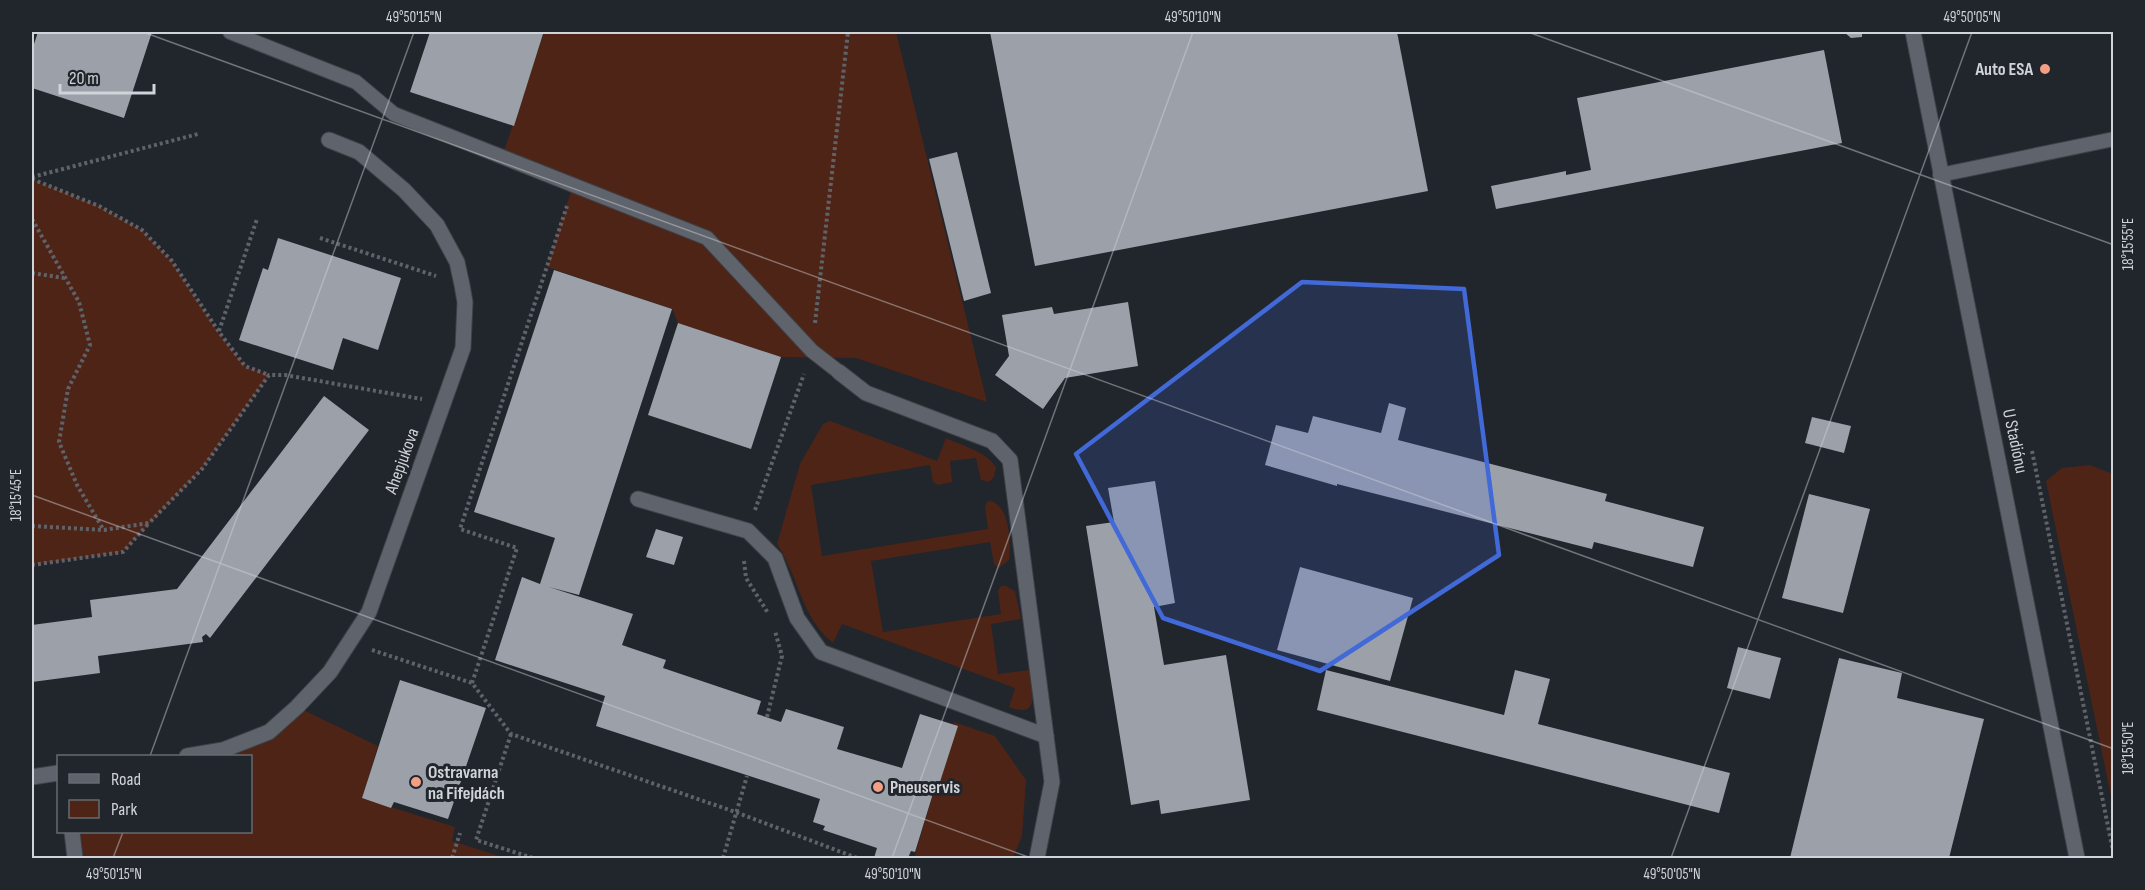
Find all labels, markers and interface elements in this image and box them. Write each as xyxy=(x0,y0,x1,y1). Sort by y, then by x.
text: 49°50'15"N xyxy=(386,8,442,27)
text: 49°50'10"N xyxy=(1165,8,1221,27)
text: 49°50'05"N xyxy=(1943,8,2001,27)
scale bar xyxy=(60,57,154,95)
place label: Auto ESA xyxy=(1975,59,2033,80)
marker: Auto ESA xyxy=(2038,62,2052,76)
text: 20 m xyxy=(69,68,99,89)
text: 18°15'55"E xyxy=(2119,218,2138,270)
street label: U Stadiónu xyxy=(1998,407,2032,475)
street label: Ahepjukova xyxy=(380,425,424,498)
text: 18°15'45"E xyxy=(7,469,26,521)
text: 18°15'50"E xyxy=(2119,722,2138,774)
legend xyxy=(57,755,252,833)
place label: Ostravarna na Fifejdách xyxy=(428,762,505,804)
text: Road xyxy=(111,769,141,790)
marker: Ostravarna na Fifejdách xyxy=(409,775,423,789)
place label: Pneuservis xyxy=(890,777,960,798)
marker: Pneuservis xyxy=(871,780,885,794)
text: Park xyxy=(111,799,137,820)
text: 49°50'15"N xyxy=(86,865,142,884)
text: 49°50'10"N xyxy=(865,865,921,884)
text: 49°50'05"N xyxy=(1643,865,1701,884)

